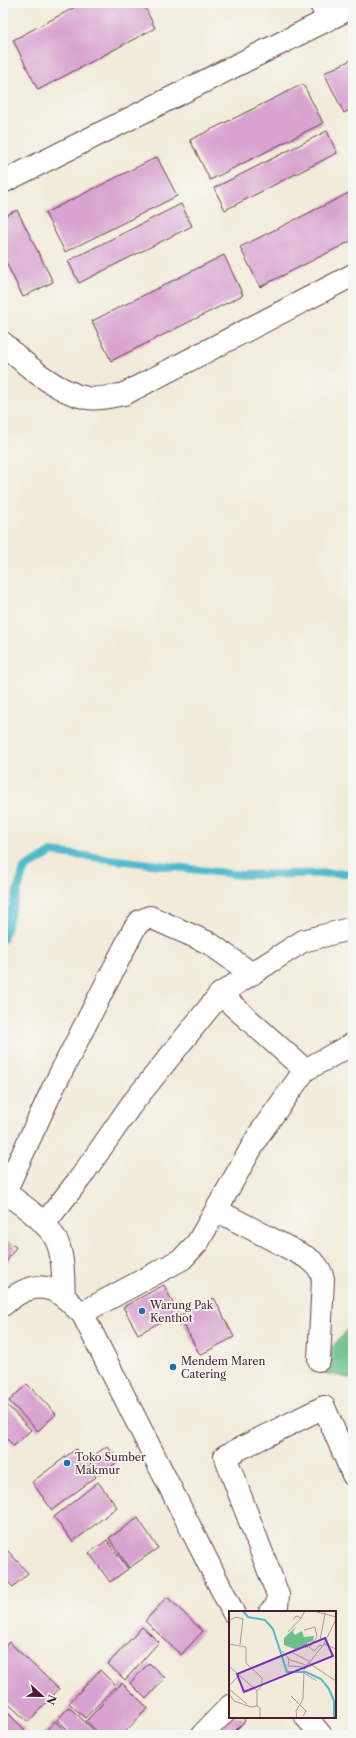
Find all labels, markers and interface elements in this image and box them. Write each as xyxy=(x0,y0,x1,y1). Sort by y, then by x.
place label: Warung Pak Kenthot xyxy=(149,1298,214,1325)
marker: Warung Pak Kenthot xyxy=(137,1306,147,1316)
place label: Mendem Maren Catering xyxy=(181,1354,265,1381)
marker: Mendem Maren Catering xyxy=(168,1362,178,1372)
place label: Toko Sumber Makmur xyxy=(75,1450,146,1477)
marker: Toko Sumber Makmur xyxy=(62,1458,72,1468)
inset map xyxy=(229,1611,336,1718)
north arrow xyxy=(22,1676,62,1716)
text: N xyxy=(43,1693,60,1707)

